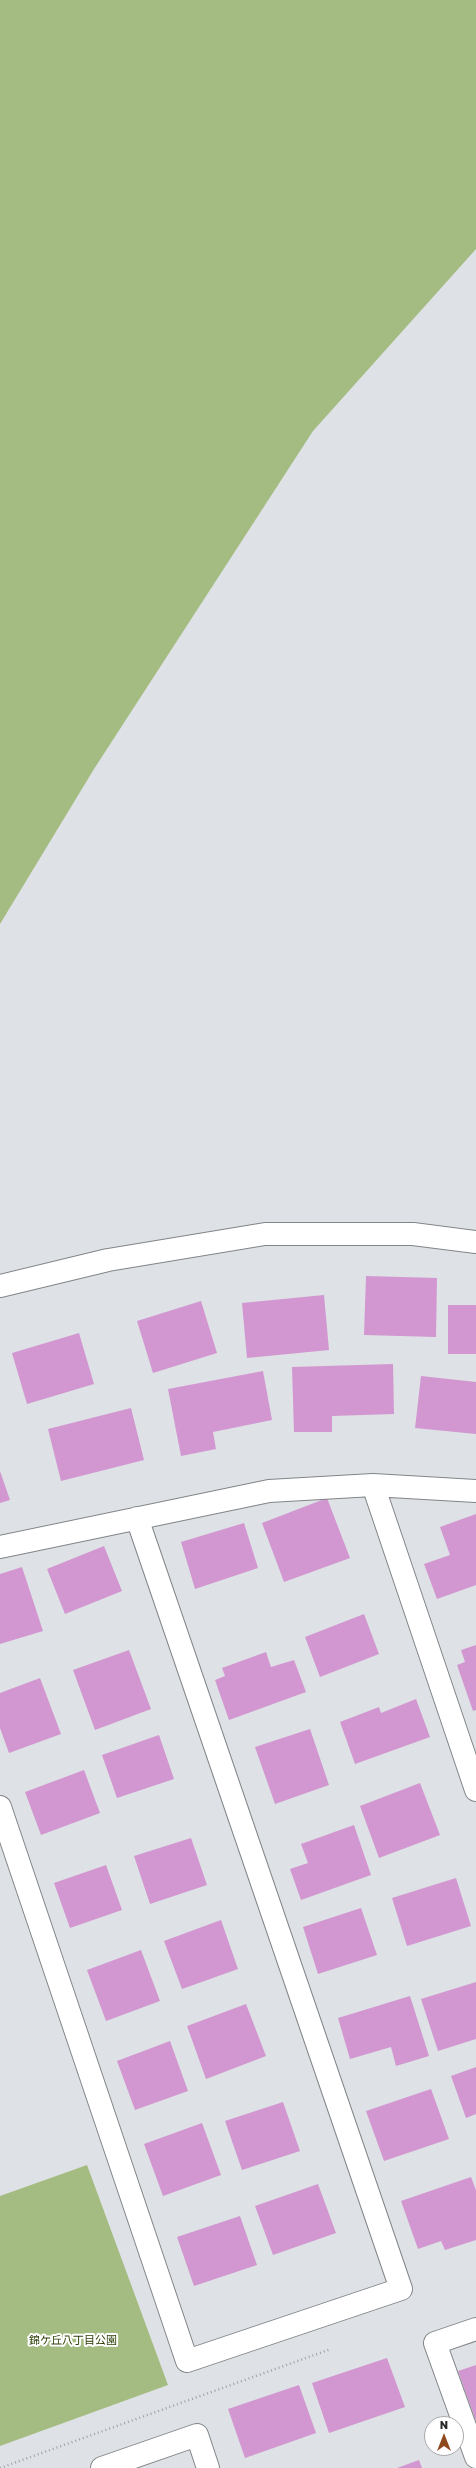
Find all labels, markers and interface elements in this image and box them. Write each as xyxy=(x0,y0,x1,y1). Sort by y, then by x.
park label: 錦ケ丘八丁目公園 xyxy=(29,2334,117,2348)
north arrow xyxy=(424,2416,464,2456)
text: N xyxy=(440,2418,448,2431)

